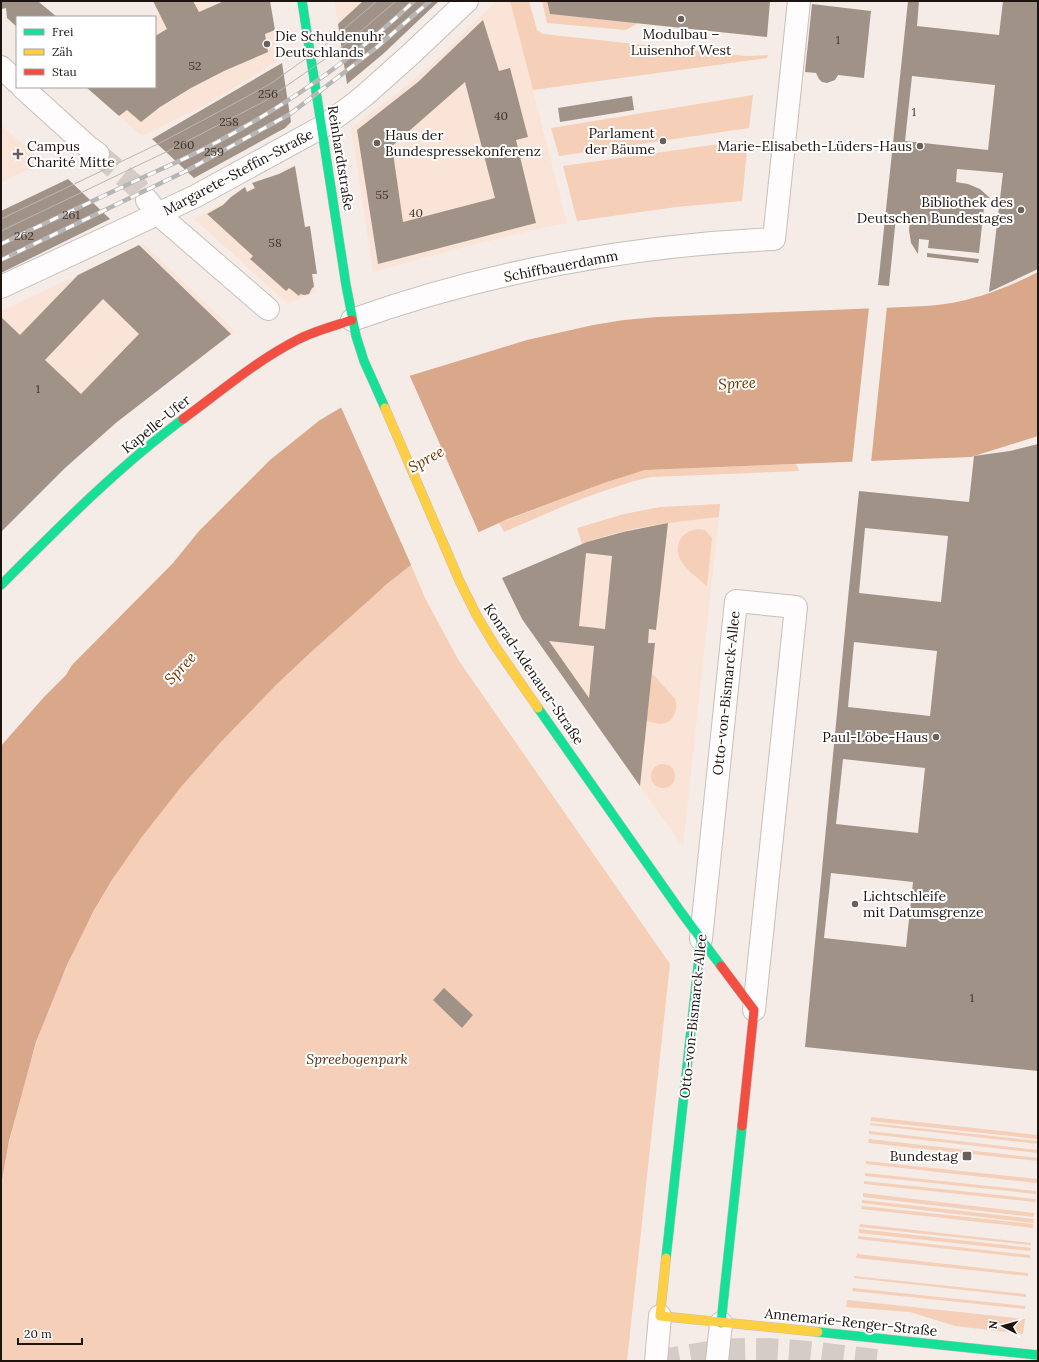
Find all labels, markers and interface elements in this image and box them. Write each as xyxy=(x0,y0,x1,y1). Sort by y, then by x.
marker: Modulbau – Luisenhof West xyxy=(676,14,686,24)
legend xyxy=(16,16,156,88)
text: Frei xyxy=(52,24,73,39)
place label: Modulbau – Luisenhof West xyxy=(631,25,732,59)
place label: Die Schuldenuhr Deutschlands xyxy=(275,27,384,61)
house number: 1 xyxy=(836,32,840,47)
marker: Die Schuldenuhr Deutschlands xyxy=(262,39,272,49)
text: Zäh xyxy=(52,44,73,59)
house number: 52 xyxy=(189,58,201,73)
text: Stau xyxy=(52,64,77,79)
house number: 256 xyxy=(258,86,278,101)
street label: Reinhardtstraße xyxy=(324,104,358,212)
house number: 1 xyxy=(912,104,916,119)
house number: 40 xyxy=(494,108,508,123)
house number: 258 xyxy=(219,114,239,129)
place label: Parlament der Bäume xyxy=(585,124,656,158)
street label: Margarete-Steffin-Straße xyxy=(160,125,316,219)
place label: Haus der Bundespressekonferenz xyxy=(385,126,541,160)
marker: Parlament der Bäume xyxy=(658,136,668,146)
place label: Campus Charité Mitte xyxy=(27,137,115,171)
house number: 260 xyxy=(174,137,194,152)
place label: Marie-Elisabeth-Lüders-Haus xyxy=(717,137,912,155)
marker: Haus der Bundespressekonferenz xyxy=(372,138,382,148)
marker: Marie-Elisabeth-Lüders-Haus xyxy=(915,141,925,151)
house number: 259 xyxy=(204,144,224,159)
marker: Campus Charité Mitte xyxy=(12,148,24,160)
house number: 55 xyxy=(375,187,389,202)
place label: Bibliothek des Deutschen Bundestages xyxy=(857,193,1013,227)
house number: 40 xyxy=(409,205,423,220)
marker: Bibliothek des Deutschen Bundestages xyxy=(1016,205,1026,215)
house number: 261 xyxy=(62,207,80,222)
house number: 262 xyxy=(14,228,34,243)
house number: 58 xyxy=(268,235,282,250)
street label: Schiffbauerdamm xyxy=(502,246,620,286)
water label: Spree xyxy=(718,373,756,393)
house number: 1 xyxy=(36,381,40,396)
street label: Kapelle-Ufer xyxy=(118,391,194,457)
water label: Spree xyxy=(405,442,447,476)
street label: Konrad-Adenauer-Straße xyxy=(480,600,588,748)
street label: Otto-von-Bismarck-Allee xyxy=(708,609,744,776)
water label: Spree xyxy=(160,648,200,688)
place label: Paul-Löbe-Haus xyxy=(822,728,928,746)
marker: Paul-Löbe-Haus xyxy=(931,732,941,742)
place label: Lichtschleife mit Datumsgrenze xyxy=(863,887,984,921)
marker: Lichtschleife mit Datumsgrenze xyxy=(850,899,860,909)
street label: Otto-von-Bismarck-Allee xyxy=(675,932,711,1099)
house number: 1 xyxy=(970,990,974,1005)
park label: Spreebogenpark xyxy=(306,1050,408,1068)
place label: Bundestag xyxy=(890,1147,958,1165)
marker: Bundestag xyxy=(961,1150,973,1162)
street label: Annemarie-Renger-Straße xyxy=(763,1304,939,1340)
north arrow xyxy=(983,1306,1023,1346)
scale bar xyxy=(18,1320,82,1346)
text: N xyxy=(986,1320,1001,1330)
text: 20 m xyxy=(24,1326,52,1341)

